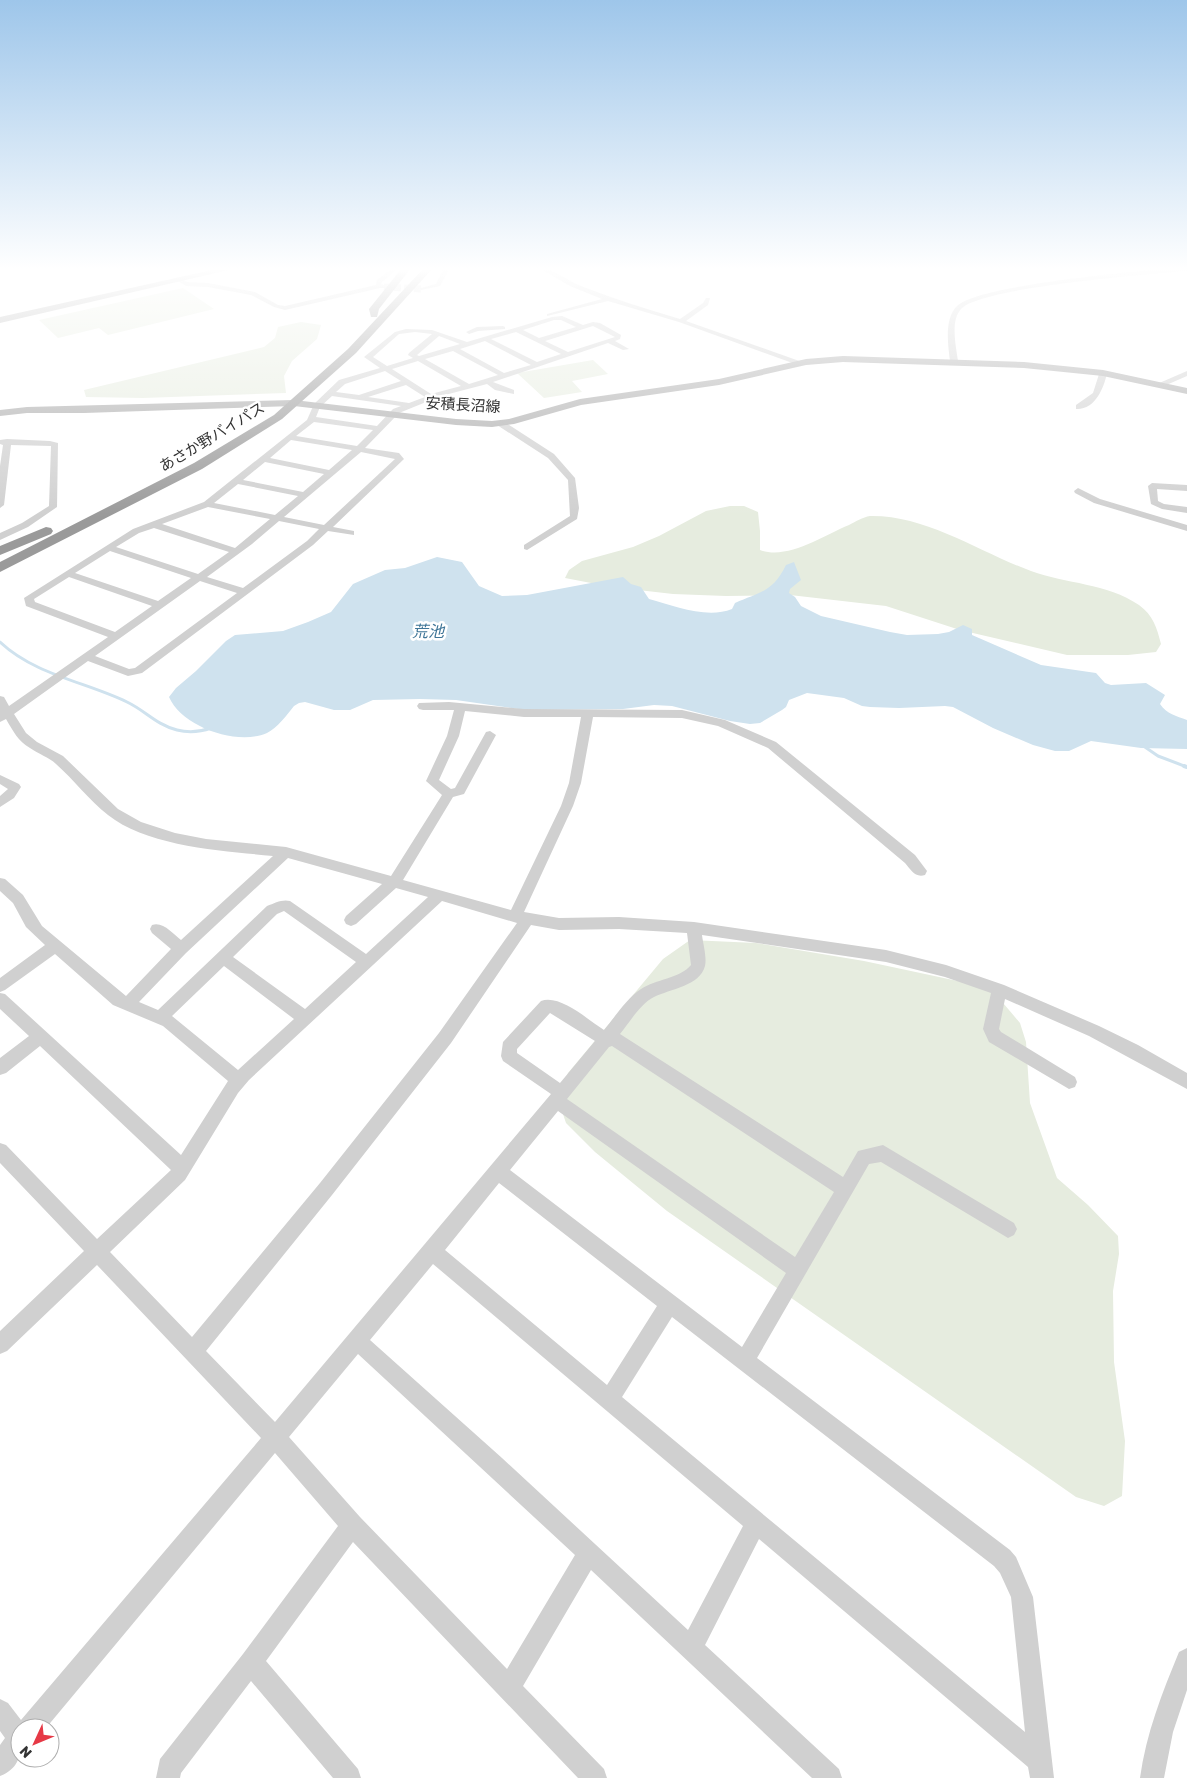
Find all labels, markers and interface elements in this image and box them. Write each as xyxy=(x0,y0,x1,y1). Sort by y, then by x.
street label: 安積長沼線 xyxy=(425,394,501,416)
street label: あさか野バイパス xyxy=(156,398,268,476)
water label: 荒池 xyxy=(412,622,446,641)
north arrow xyxy=(10,1718,60,1768)
text: N xyxy=(16,1742,36,1761)

